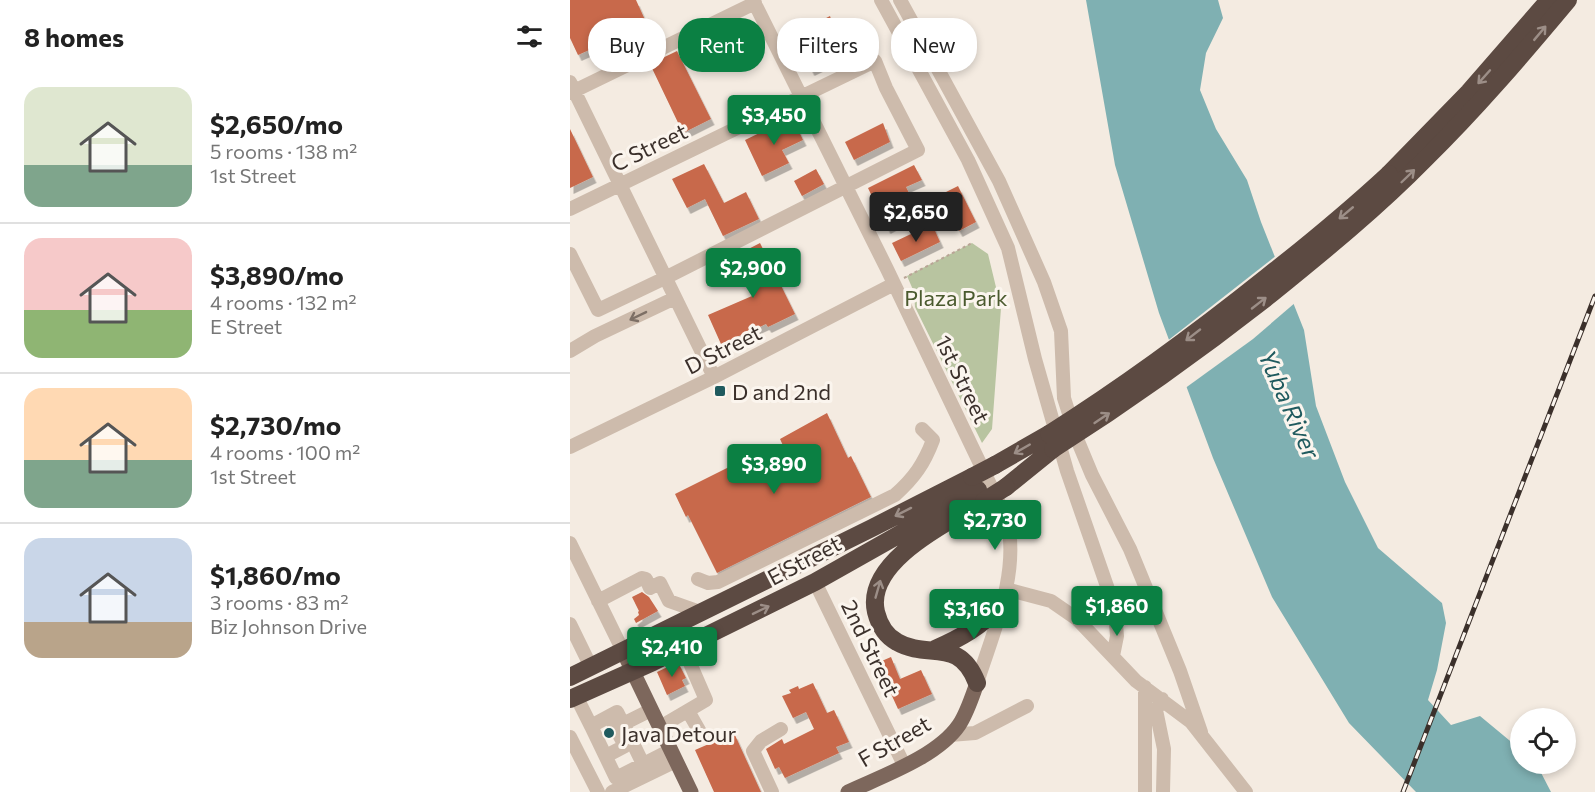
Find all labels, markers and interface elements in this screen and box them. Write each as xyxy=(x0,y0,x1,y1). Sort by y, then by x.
chip: Buy xyxy=(588,18,666,72)
chip: Rent xyxy=(678,18,765,72)
chip: Filters xyxy=(777,18,879,72)
chip: New xyxy=(891,18,977,72)
icon: filters xyxy=(513,20,546,53)
text: 8 homes xyxy=(24,21,124,52)
one-way arrow xyxy=(1533,26,1547,41)
one-way arrow xyxy=(1477,69,1491,84)
pin: $3,450 xyxy=(725,95,823,146)
text: $3,450 xyxy=(742,102,806,126)
text: $2,650/mo xyxy=(210,108,343,139)
icon: home xyxy=(72,111,144,183)
street label: C Street xyxy=(606,117,692,177)
text: 5 rooms · 138 m² xyxy=(210,139,357,163)
text: 1st Street xyxy=(210,163,296,187)
one-way arrow xyxy=(1400,169,1415,184)
pin: $2,650 xyxy=(867,192,965,243)
text: $2,650 xyxy=(884,199,948,223)
one-way arrow xyxy=(1339,206,1354,220)
pin: $2,900 xyxy=(704,248,802,299)
text: $2,900 xyxy=(720,255,786,279)
text: $3,890/mo xyxy=(210,259,344,290)
icon: home xyxy=(72,262,144,334)
park label: Plaza Park xyxy=(904,284,1008,311)
text: 4 rooms · 132 m² xyxy=(210,290,357,314)
one-way arrow xyxy=(1251,296,1267,309)
one-way arrow xyxy=(630,310,647,322)
text: E Street xyxy=(210,314,282,338)
street label: D Street xyxy=(680,318,766,380)
one-way arrow xyxy=(1185,328,1201,341)
street label: 1st Street xyxy=(930,330,996,428)
water label: Yuba River xyxy=(1253,345,1327,464)
place label: D and 2nd xyxy=(732,378,831,405)
marker: D and 2nd xyxy=(713,384,727,398)
text: $2,730/mo xyxy=(210,409,341,440)
icon: home xyxy=(72,412,144,484)
one-way arrow xyxy=(1093,412,1110,424)
text: 4 rooms · 100 m² xyxy=(210,440,360,464)
pin: $3,890 xyxy=(725,444,823,495)
one-way arrow xyxy=(1013,444,1031,455)
text: $3,890 xyxy=(741,451,807,475)
text: 1st Street xyxy=(210,464,296,488)
pin: $2,730 xyxy=(946,500,1044,551)
one-way arrow xyxy=(895,507,913,519)
text: $2,730 xyxy=(963,507,1027,531)
street label: E Street xyxy=(763,529,845,591)
text: $1,860/mo xyxy=(210,559,341,590)
icon: home xyxy=(72,562,144,634)
one-way arrow xyxy=(873,580,884,599)
pin: $1,860 xyxy=(1068,586,1166,637)
pin: $3,160 xyxy=(925,589,1023,640)
text: 3 rooms · 83 m² xyxy=(210,590,349,614)
text: $1,860 xyxy=(1085,593,1149,617)
street label: 2nd Street xyxy=(836,595,906,701)
text: $3,160 xyxy=(943,596,1005,620)
one-way arrow xyxy=(751,603,769,615)
text: Biz Johnson Drive xyxy=(210,614,367,638)
pin: $2,410 xyxy=(623,627,721,678)
text: $2,410 xyxy=(641,634,703,658)
map controls xyxy=(1510,708,1576,774)
button: locate xyxy=(1510,708,1576,774)
street label: F Street xyxy=(853,710,935,772)
place label: Java Detour xyxy=(621,720,736,747)
marker: Java Detour xyxy=(602,726,616,740)

